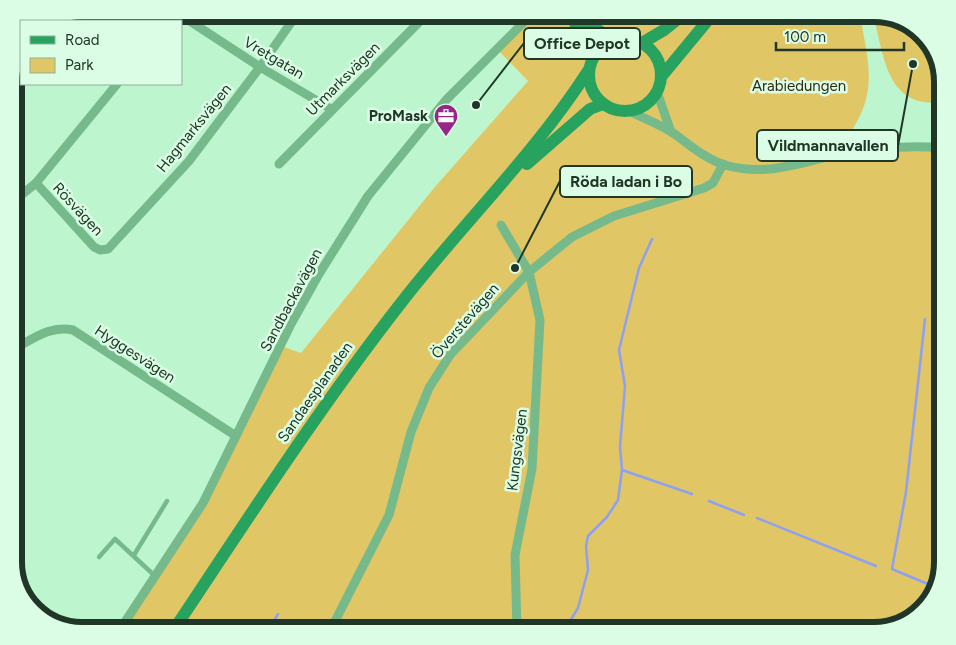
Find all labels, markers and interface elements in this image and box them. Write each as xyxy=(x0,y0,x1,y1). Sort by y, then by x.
legend xyxy=(20,20,182,85)
scale bar xyxy=(776,20,904,52)
callout: Office Depot xyxy=(524,28,640,59)
text: 100 m xyxy=(784,28,826,46)
text: Road xyxy=(65,31,100,49)
street label: Vretgatan xyxy=(241,33,307,83)
text: Office Depot xyxy=(534,34,630,53)
street label: Utmarksvägen xyxy=(302,38,384,120)
text: Park xyxy=(65,56,94,74)
park label: Arabiedungen xyxy=(752,77,846,95)
street label: Hagmarksvägen xyxy=(153,80,235,176)
office icon: ProMask xyxy=(433,103,459,137)
place label: ProMask xyxy=(369,107,428,125)
callout: Vildmannavallen xyxy=(757,130,898,161)
text: Vildmannavallen xyxy=(767,136,889,155)
callout: Röda ladan i Bo xyxy=(560,166,692,197)
text: Röda ladan i Bo xyxy=(570,172,682,191)
street label: Rösvägen xyxy=(49,179,107,239)
street label: Sandbackavägen xyxy=(256,245,326,355)
street label: Överstevägen xyxy=(427,280,503,362)
street label: Hyggesvägen xyxy=(91,321,179,387)
street label: Sandaesplanaden xyxy=(274,338,356,446)
street label: Kungsvägen xyxy=(503,408,531,492)

